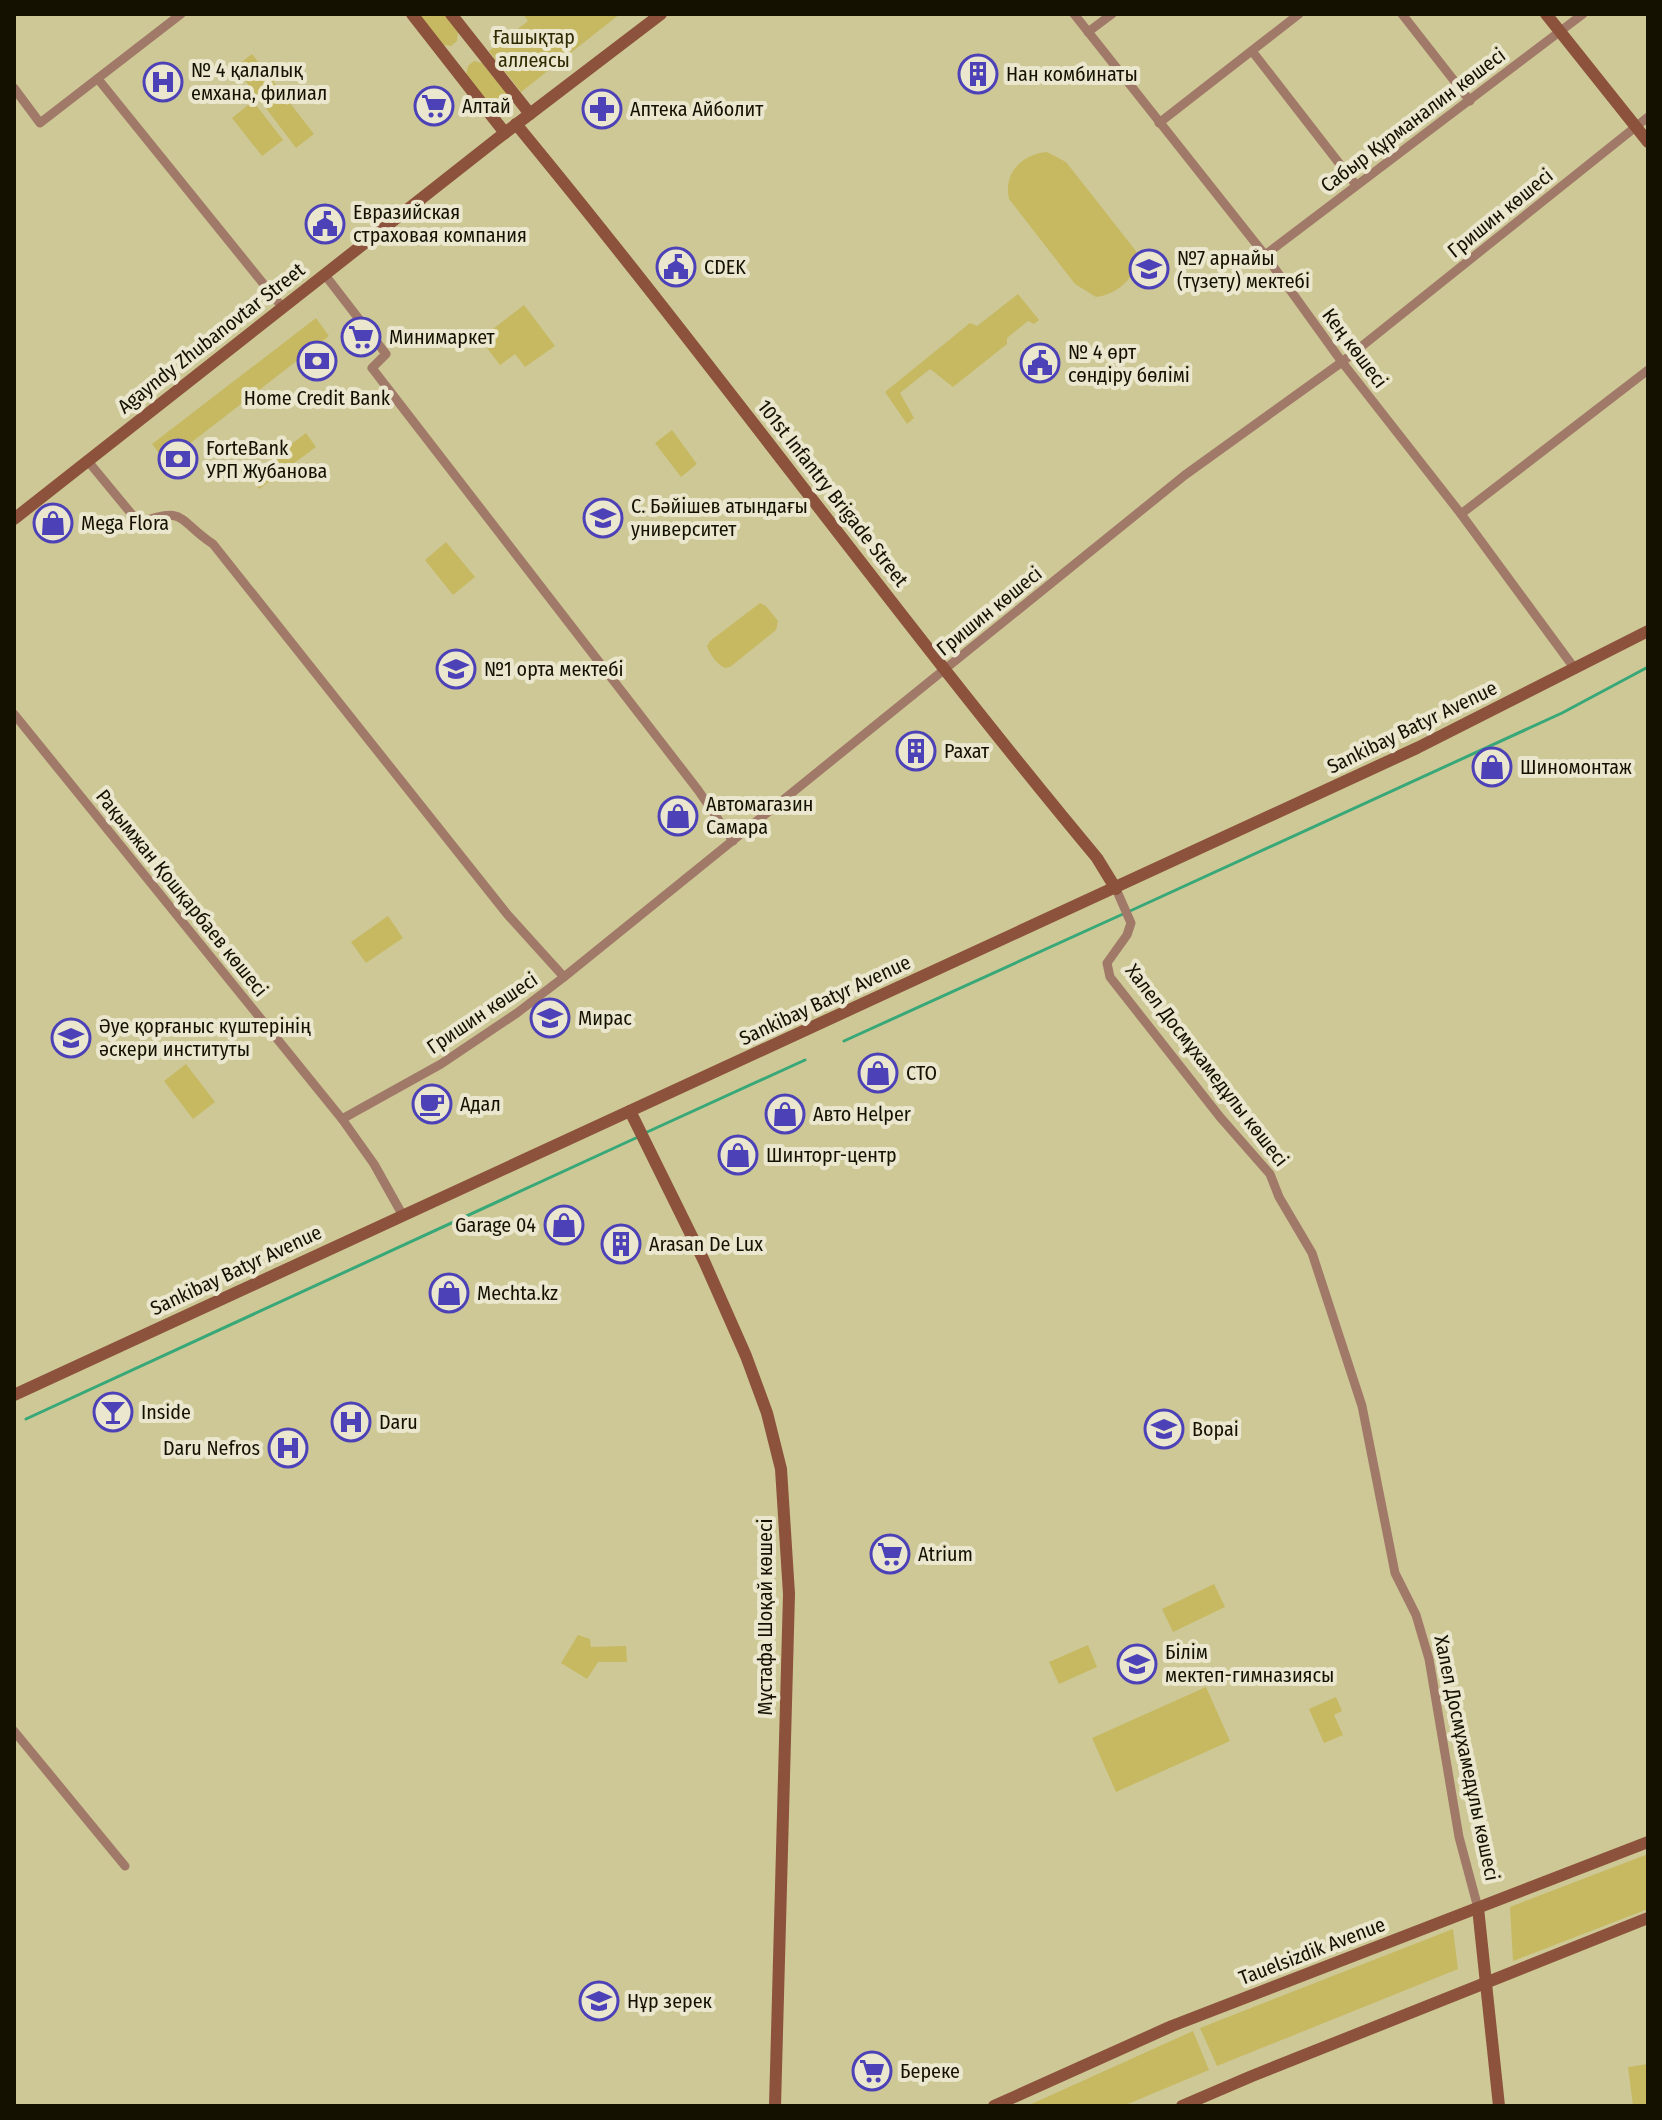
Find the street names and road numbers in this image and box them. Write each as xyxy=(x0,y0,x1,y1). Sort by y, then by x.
street label: Сабыр Құрманалин көшесі xyxy=(1316,43,1510,197)
street label: Гришин көшесі xyxy=(1443,163,1557,263)
street label: Agayndy Zhubanovtar Street xyxy=(113,257,310,418)
street label: Кең көшесі xyxy=(1317,304,1393,392)
street label: 101st Infantry Brigade Street xyxy=(753,395,914,592)
street label: Гришин көшесі xyxy=(932,561,1046,661)
street label: Sankibay Batyr Avenue xyxy=(1323,675,1501,779)
street label: Рақымжан Қошқарбаев көшесі xyxy=(91,785,273,1001)
street label: Sankibay Batyr Avenue xyxy=(736,950,914,1050)
street label: Халел Досмұхамедұлы көшесі xyxy=(1121,959,1293,1171)
street label: Гришин көшесі xyxy=(422,967,542,1059)
street label: Sankibay Batyr Avenue xyxy=(147,1220,325,1320)
street label: Мұстафа Шоқай көшесі xyxy=(753,1518,777,1716)
street label: Халел Досмұхамедұлы көшесі xyxy=(1429,1633,1505,1883)
street label: Tauelsizdik Avenue xyxy=(1235,1912,1389,1990)

